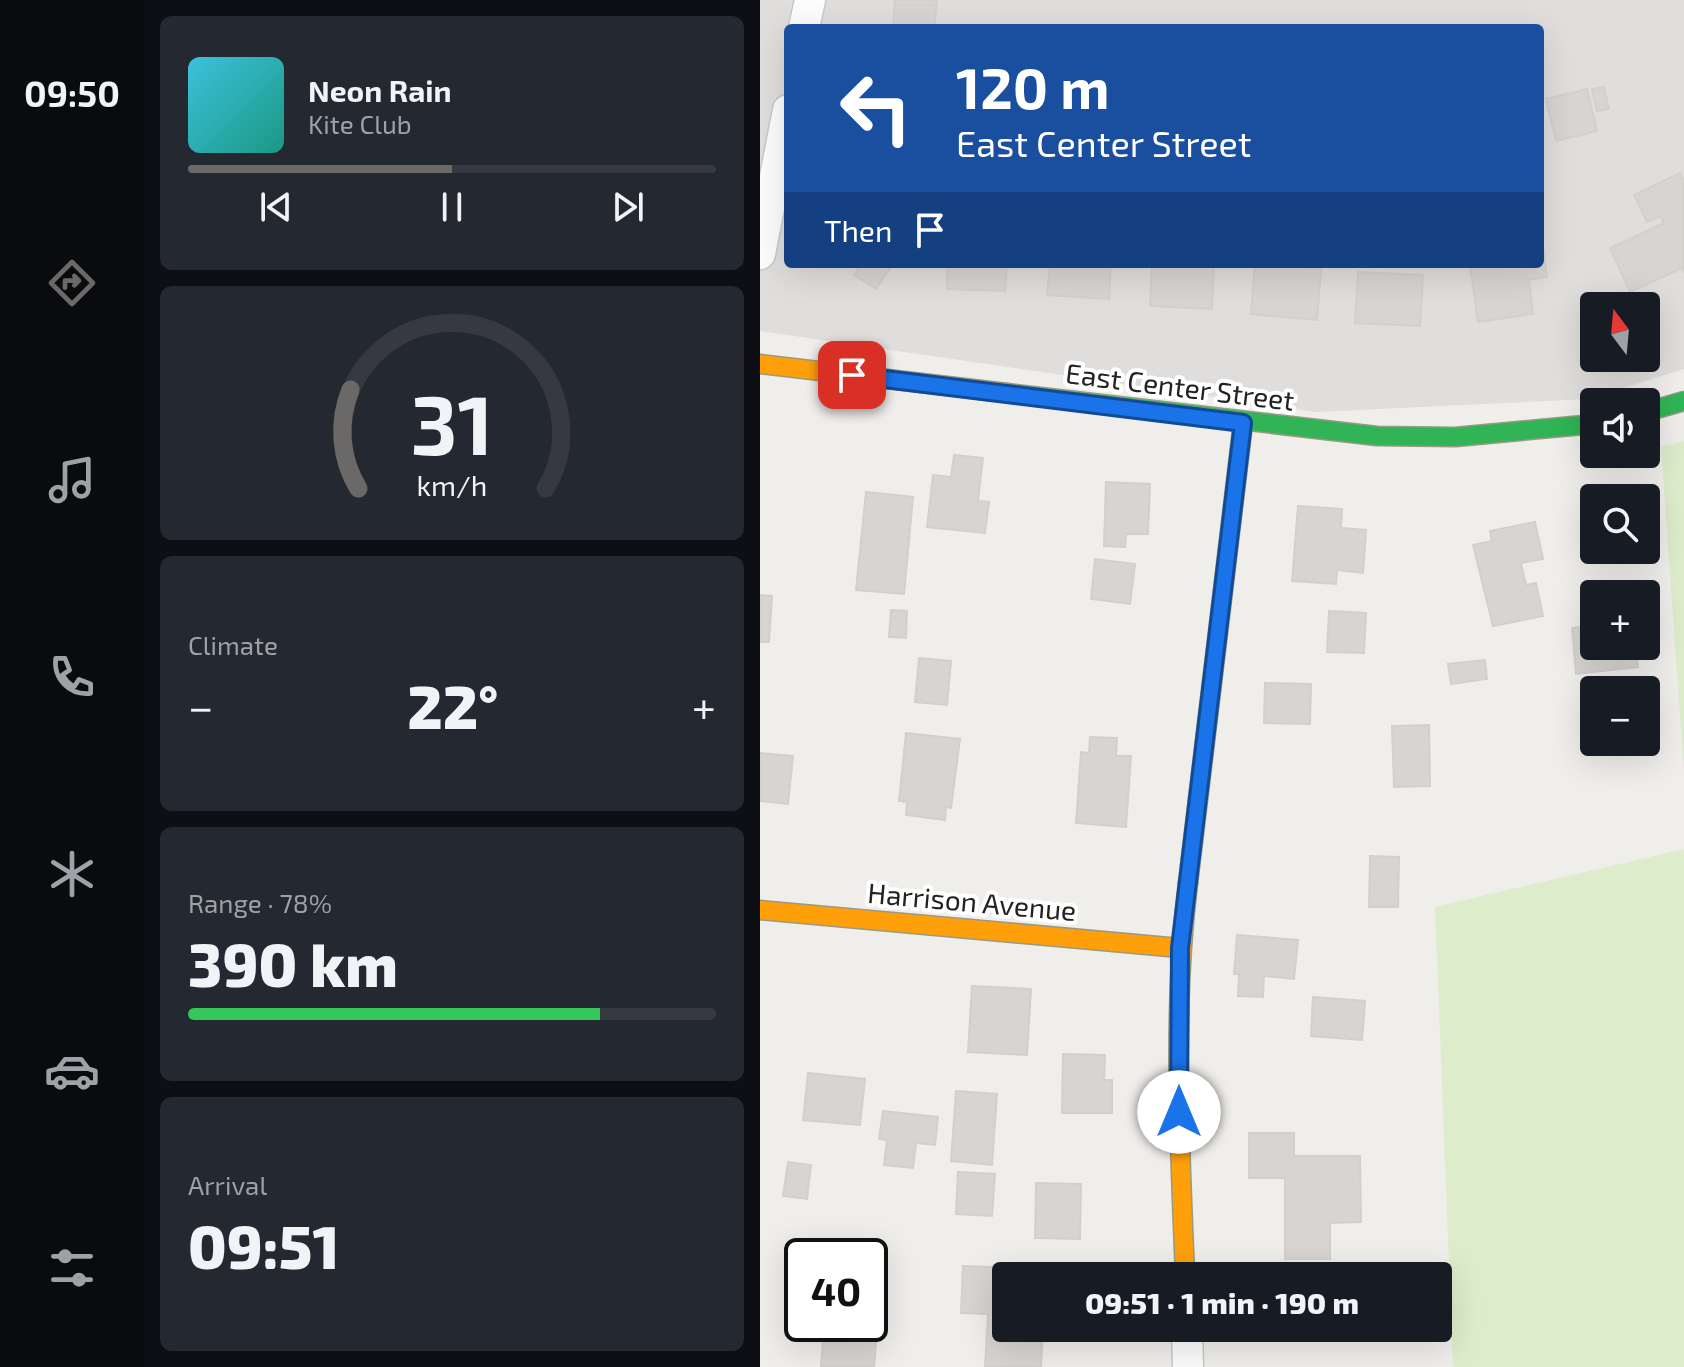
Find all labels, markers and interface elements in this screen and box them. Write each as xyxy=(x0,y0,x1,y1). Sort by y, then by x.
text: 120 m xyxy=(956,53,1110,120)
icon: left xyxy=(824,56,928,160)
text: 09:50 xyxy=(24,71,120,114)
text: Neon Rain xyxy=(308,72,452,108)
text: Kite Club xyxy=(308,108,412,139)
text: East Center Street xyxy=(956,121,1252,164)
icon: previous xyxy=(254,185,298,229)
icon: pause xyxy=(430,185,474,229)
icon: next xyxy=(606,185,650,229)
icon: arrive xyxy=(908,208,952,252)
text: Then xyxy=(824,212,892,248)
icon: directions xyxy=(44,255,100,311)
north arrow xyxy=(1580,292,1660,372)
map controls xyxy=(1580,292,1660,756)
pin xyxy=(818,341,886,409)
icon: arrive xyxy=(830,353,874,397)
street label: East Center Street xyxy=(1064,355,1296,417)
text: 31 xyxy=(410,372,494,472)
button: sound xyxy=(1580,388,1660,468)
icon: music xyxy=(44,452,100,508)
text: km/h xyxy=(417,467,487,502)
button: search xyxy=(1580,484,1660,564)
button: + xyxy=(1580,580,1660,660)
text: Climate xyxy=(188,629,278,660)
icon: phone xyxy=(44,649,100,705)
text: 22° xyxy=(407,669,498,741)
button: − xyxy=(1580,676,1660,756)
text: − xyxy=(188,679,214,732)
text: + xyxy=(692,679,716,732)
icon: climate xyxy=(44,846,100,902)
street label: Harrison Avenue xyxy=(866,875,1078,927)
text: Range · 78% xyxy=(188,887,332,918)
text: 390 km xyxy=(188,927,398,999)
icon: car xyxy=(44,1043,100,1099)
position arrow xyxy=(1137,1070,1221,1154)
text: Arrival xyxy=(188,1169,267,1200)
text: 09:51 xyxy=(188,1209,340,1281)
speed limit sign: 40 xyxy=(784,1238,888,1342)
icon: filters xyxy=(44,1240,100,1296)
text: 09:51 · 1 min · 190 m xyxy=(1085,1284,1359,1320)

